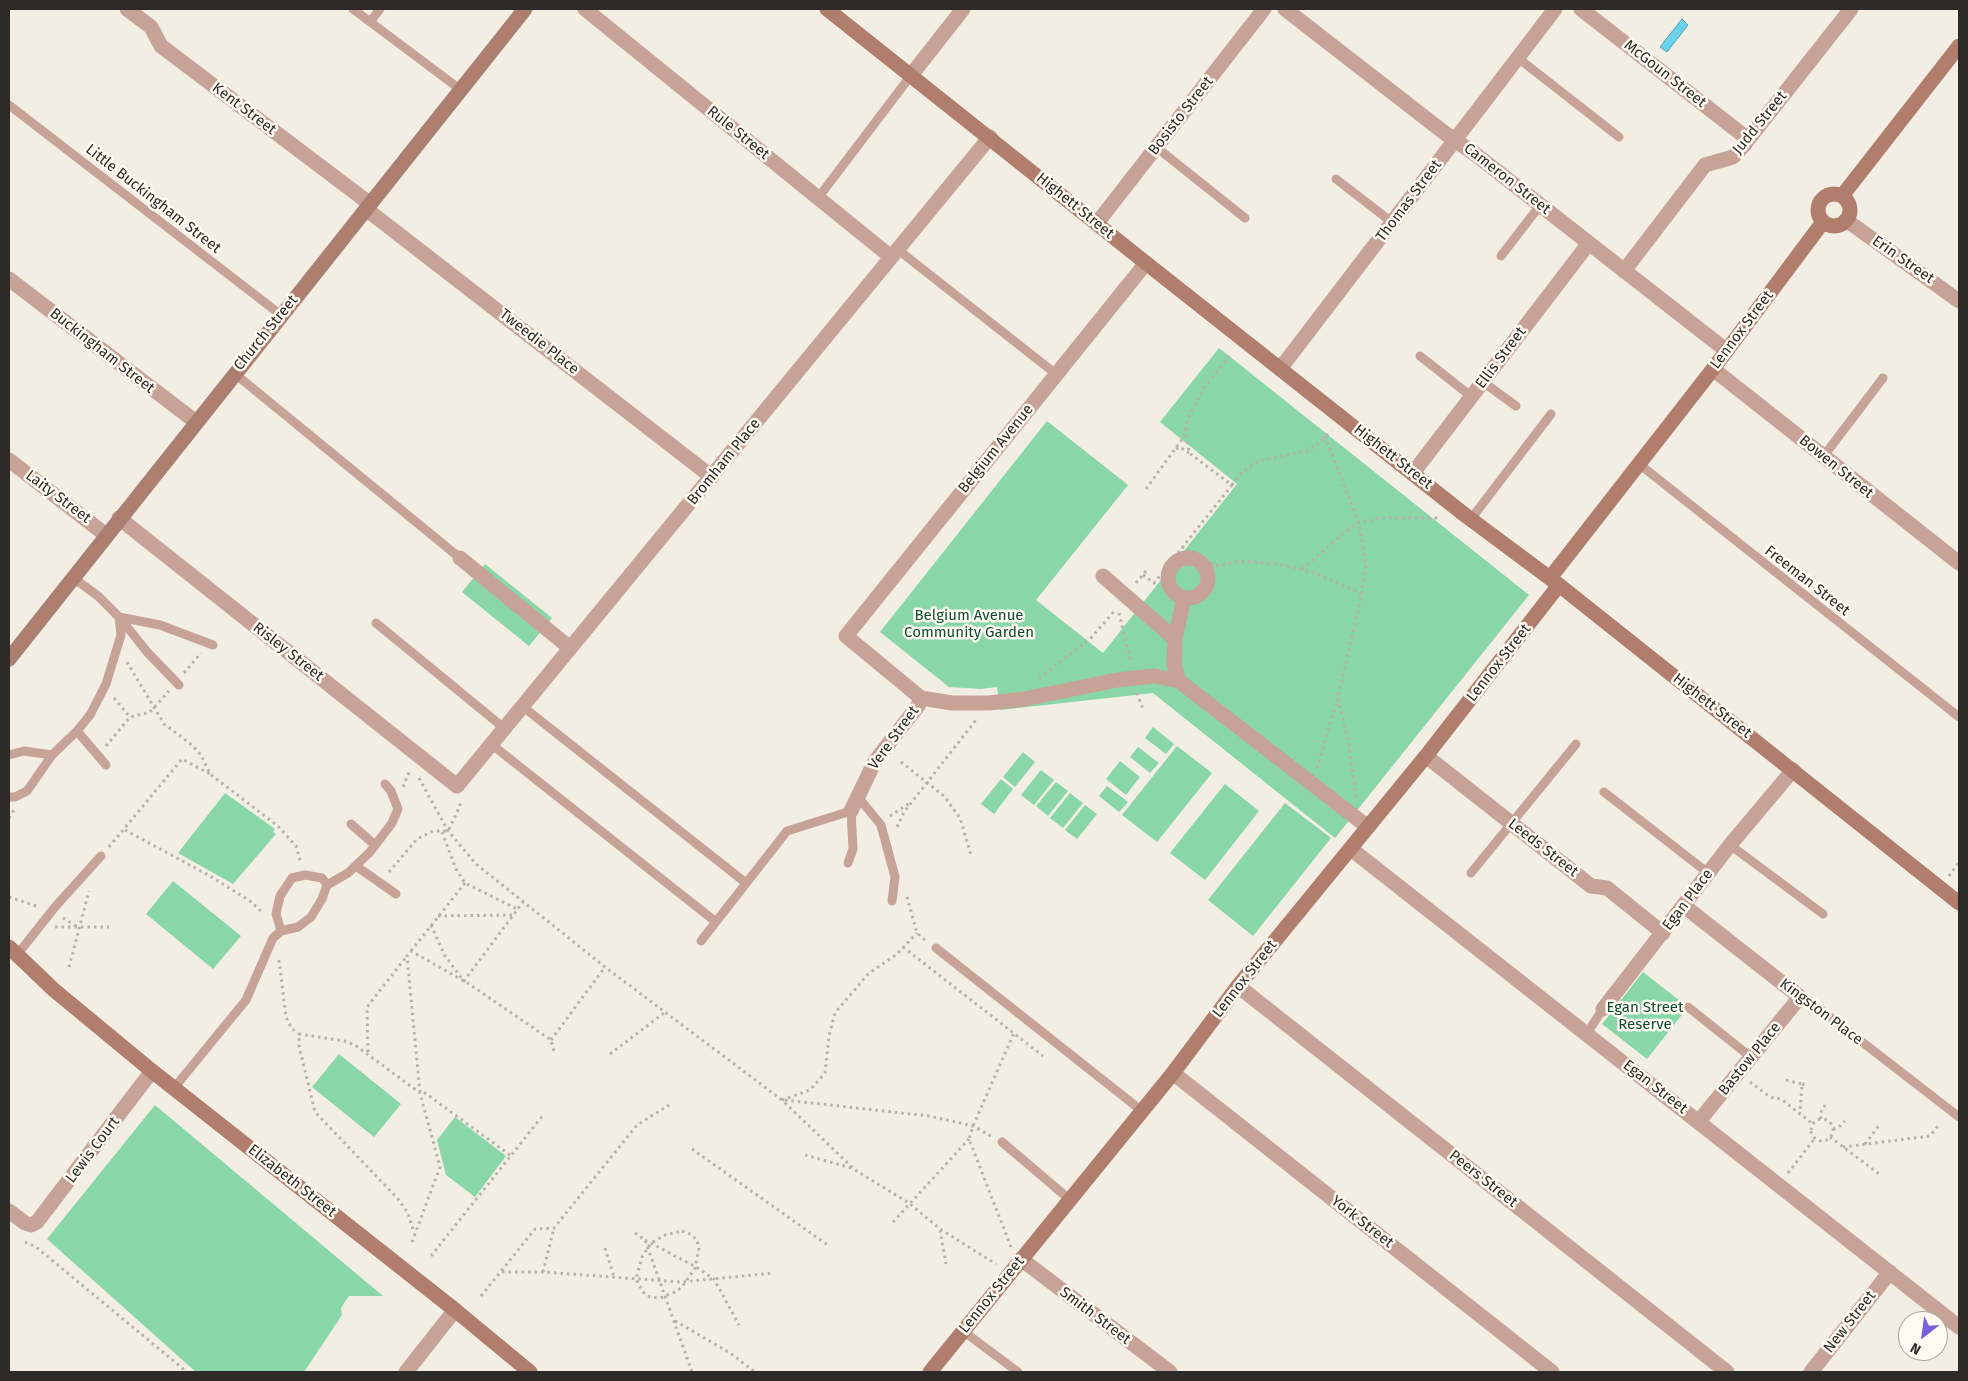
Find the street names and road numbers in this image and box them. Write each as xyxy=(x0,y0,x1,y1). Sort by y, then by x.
street label: McGoun Street xyxy=(1620,36,1710,112)
street label: Bosisto Street xyxy=(1145,73,1217,159)
street label: Kent Street xyxy=(208,79,280,139)
street label: Judd Street xyxy=(1729,88,1791,158)
street label: Rule Street xyxy=(703,102,773,164)
street label: Cameron Street xyxy=(1460,140,1554,218)
street label: Little Buckingham Street xyxy=(82,141,224,257)
street label: Thomas Street xyxy=(1372,157,1446,245)
street label: Highett Street xyxy=(1033,169,1117,243)
street label: Erin Street xyxy=(1869,232,1937,288)
street label: Lennox Street xyxy=(1707,287,1777,373)
street label: Church Street xyxy=(230,292,302,374)
street label: Buckingham Street xyxy=(46,305,158,397)
street label: Tweedie Place xyxy=(496,305,582,379)
street label: Ellis Street xyxy=(1472,324,1530,392)
street label: Belgium Avenue xyxy=(955,401,1037,497)
street label: Bromham Place xyxy=(684,415,764,509)
street label: Highett Street xyxy=(1350,421,1436,493)
street label: Bowen Street xyxy=(1795,432,1877,502)
street label: Laity Street xyxy=(22,467,94,527)
street label: Freeman Street xyxy=(1761,542,1853,620)
street label: Risley Street xyxy=(249,619,327,685)
street label: Lennox Street xyxy=(1463,621,1535,705)
street label: Highett Street xyxy=(1669,670,1755,742)
street label: Vere Street xyxy=(865,703,923,773)
street label: Leeds Street xyxy=(1504,815,1582,881)
street label: Egan Place xyxy=(1659,866,1717,934)
street label: Lennox Street xyxy=(1209,937,1281,1021)
street label: Kingston Place xyxy=(1776,975,1866,1049)
street label: Bastow Place xyxy=(1715,1019,1785,1099)
street label: Egan Street xyxy=(1619,1056,1691,1118)
street label: Lewis Court xyxy=(62,1113,124,1187)
street label: Elizabeth Street xyxy=(244,1141,340,1221)
street label: Peers Street xyxy=(1445,1147,1521,1211)
street label: York Street xyxy=(1327,1192,1397,1252)
street label: Lennox Street xyxy=(956,1253,1028,1337)
street label: Smith Street xyxy=(1056,1283,1134,1349)
street label: New Street xyxy=(1820,1287,1880,1357)

